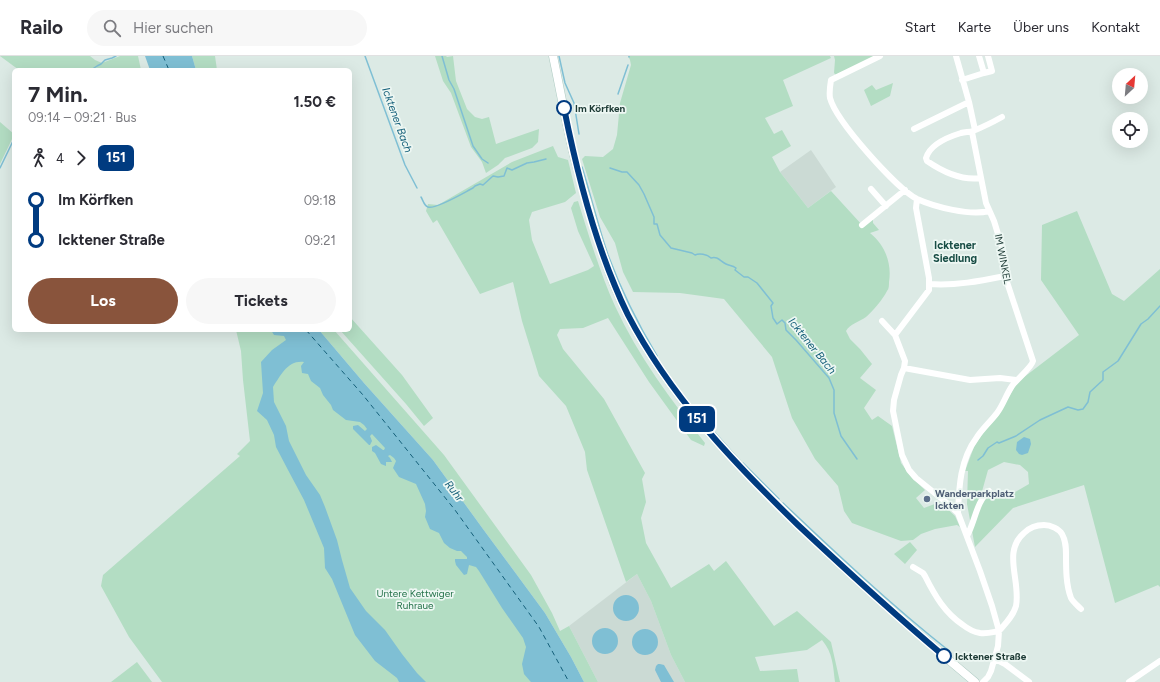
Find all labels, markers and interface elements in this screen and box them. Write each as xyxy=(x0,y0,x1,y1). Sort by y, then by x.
search box xyxy=(87,10,367,46)
text: Railo xyxy=(20,16,63,39)
icon: search xyxy=(101,17,123,39)
text: Hier suchen xyxy=(133,19,213,37)
text: Start xyxy=(905,19,936,36)
text: Karte xyxy=(958,19,991,36)
text: Über uns xyxy=(1013,19,1069,36)
text: Kontakt xyxy=(1091,19,1140,36)
north arrow xyxy=(1112,68,1148,104)
map controls xyxy=(1112,68,1148,148)
text: 7 Min. xyxy=(28,81,88,108)
water label: Icktener Bach xyxy=(379,86,415,154)
text: 1.50 € xyxy=(294,93,336,111)
marker: Im Körfken xyxy=(556,100,572,116)
place label: Im Körfken xyxy=(575,102,626,115)
text: 09:14 – 09:21 · Bus xyxy=(28,110,137,125)
button: locate xyxy=(1112,112,1148,148)
icon: walk xyxy=(28,147,50,169)
icon: forward xyxy=(70,147,92,169)
text: 151 xyxy=(106,149,126,166)
text: 4 xyxy=(56,151,64,166)
text: Im Körfken xyxy=(58,191,133,209)
text: 09:18 xyxy=(304,193,336,208)
text: Icktener Straße xyxy=(58,231,165,249)
text: 09:21 xyxy=(304,233,336,248)
street label: IM WINKEL xyxy=(992,233,1014,286)
district label: Icktener Siedlung xyxy=(933,239,977,265)
button: Los xyxy=(28,278,178,324)
button: Tickets xyxy=(186,278,336,324)
water label: Icktener Bach xyxy=(785,315,839,377)
line badge: 151 xyxy=(674,406,720,432)
text: 151 xyxy=(687,410,707,427)
water label: Ruhr xyxy=(442,478,467,505)
place label: Wanderparkplatz Ickten xyxy=(935,487,1014,512)
marker: Wanderparkplatz Ickten xyxy=(922,494,932,504)
park label: Untere Kettwiger Ruhraue xyxy=(376,587,454,612)
marker: Icktener Straße xyxy=(936,648,952,664)
place label: Icktener Straße xyxy=(955,650,1027,663)

